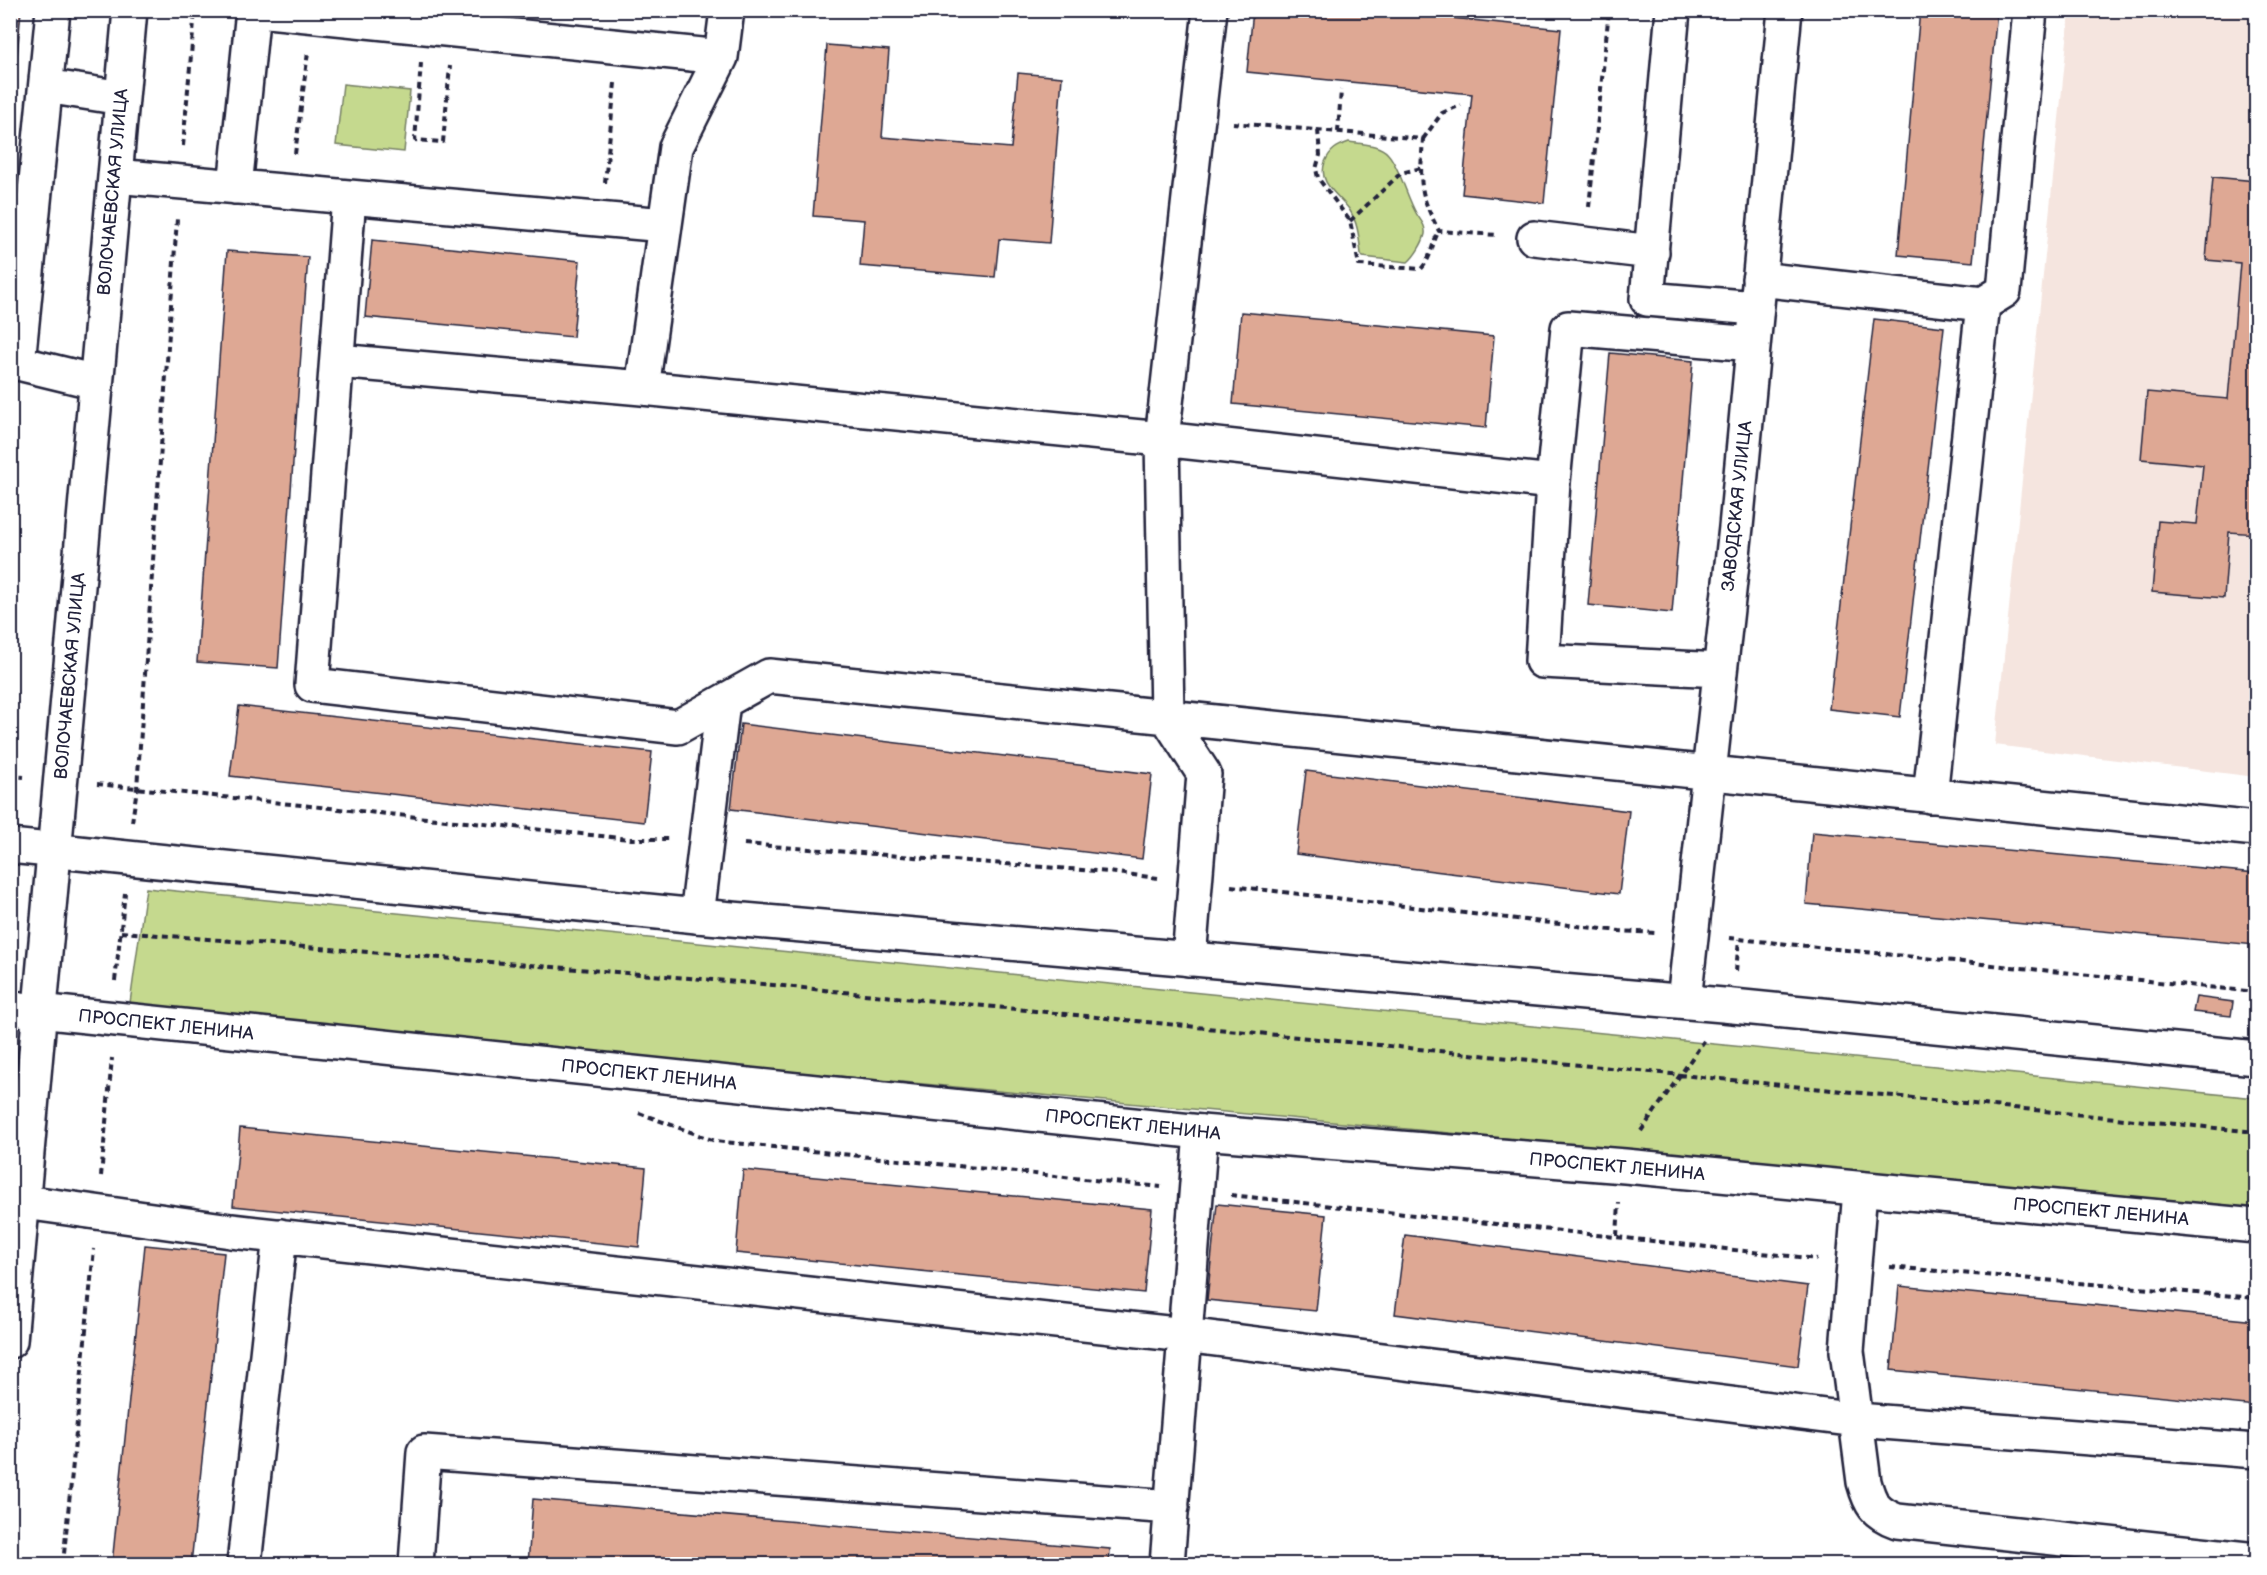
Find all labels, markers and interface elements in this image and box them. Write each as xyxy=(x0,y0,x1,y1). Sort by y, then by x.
street label: ВОЛОЧАЕВСКАЯ УЛИЦА xyxy=(94,88,133,296)
street label: ЗАВОДСКАЯ УЛИЦА xyxy=(1718,420,1756,592)
street label: ВОЛОЧАЕВСКАЯ УЛИЦА xyxy=(51,572,90,780)
street label: ПРОСПЕКТ ЛЕНИНА xyxy=(77,1005,255,1045)
street label: ПРОСПЕКТ ЛЕНИНА xyxy=(560,1055,738,1095)
street label: ПРОСПЕКТ ЛЕНИНА xyxy=(1044,1105,1222,1145)
street label: ПРОСПЕКТ ЛЕНИНА xyxy=(1528,1149,1706,1185)
street label: ПРОСПЕКТ ЛЕНИНА xyxy=(2012,1194,2190,1230)

